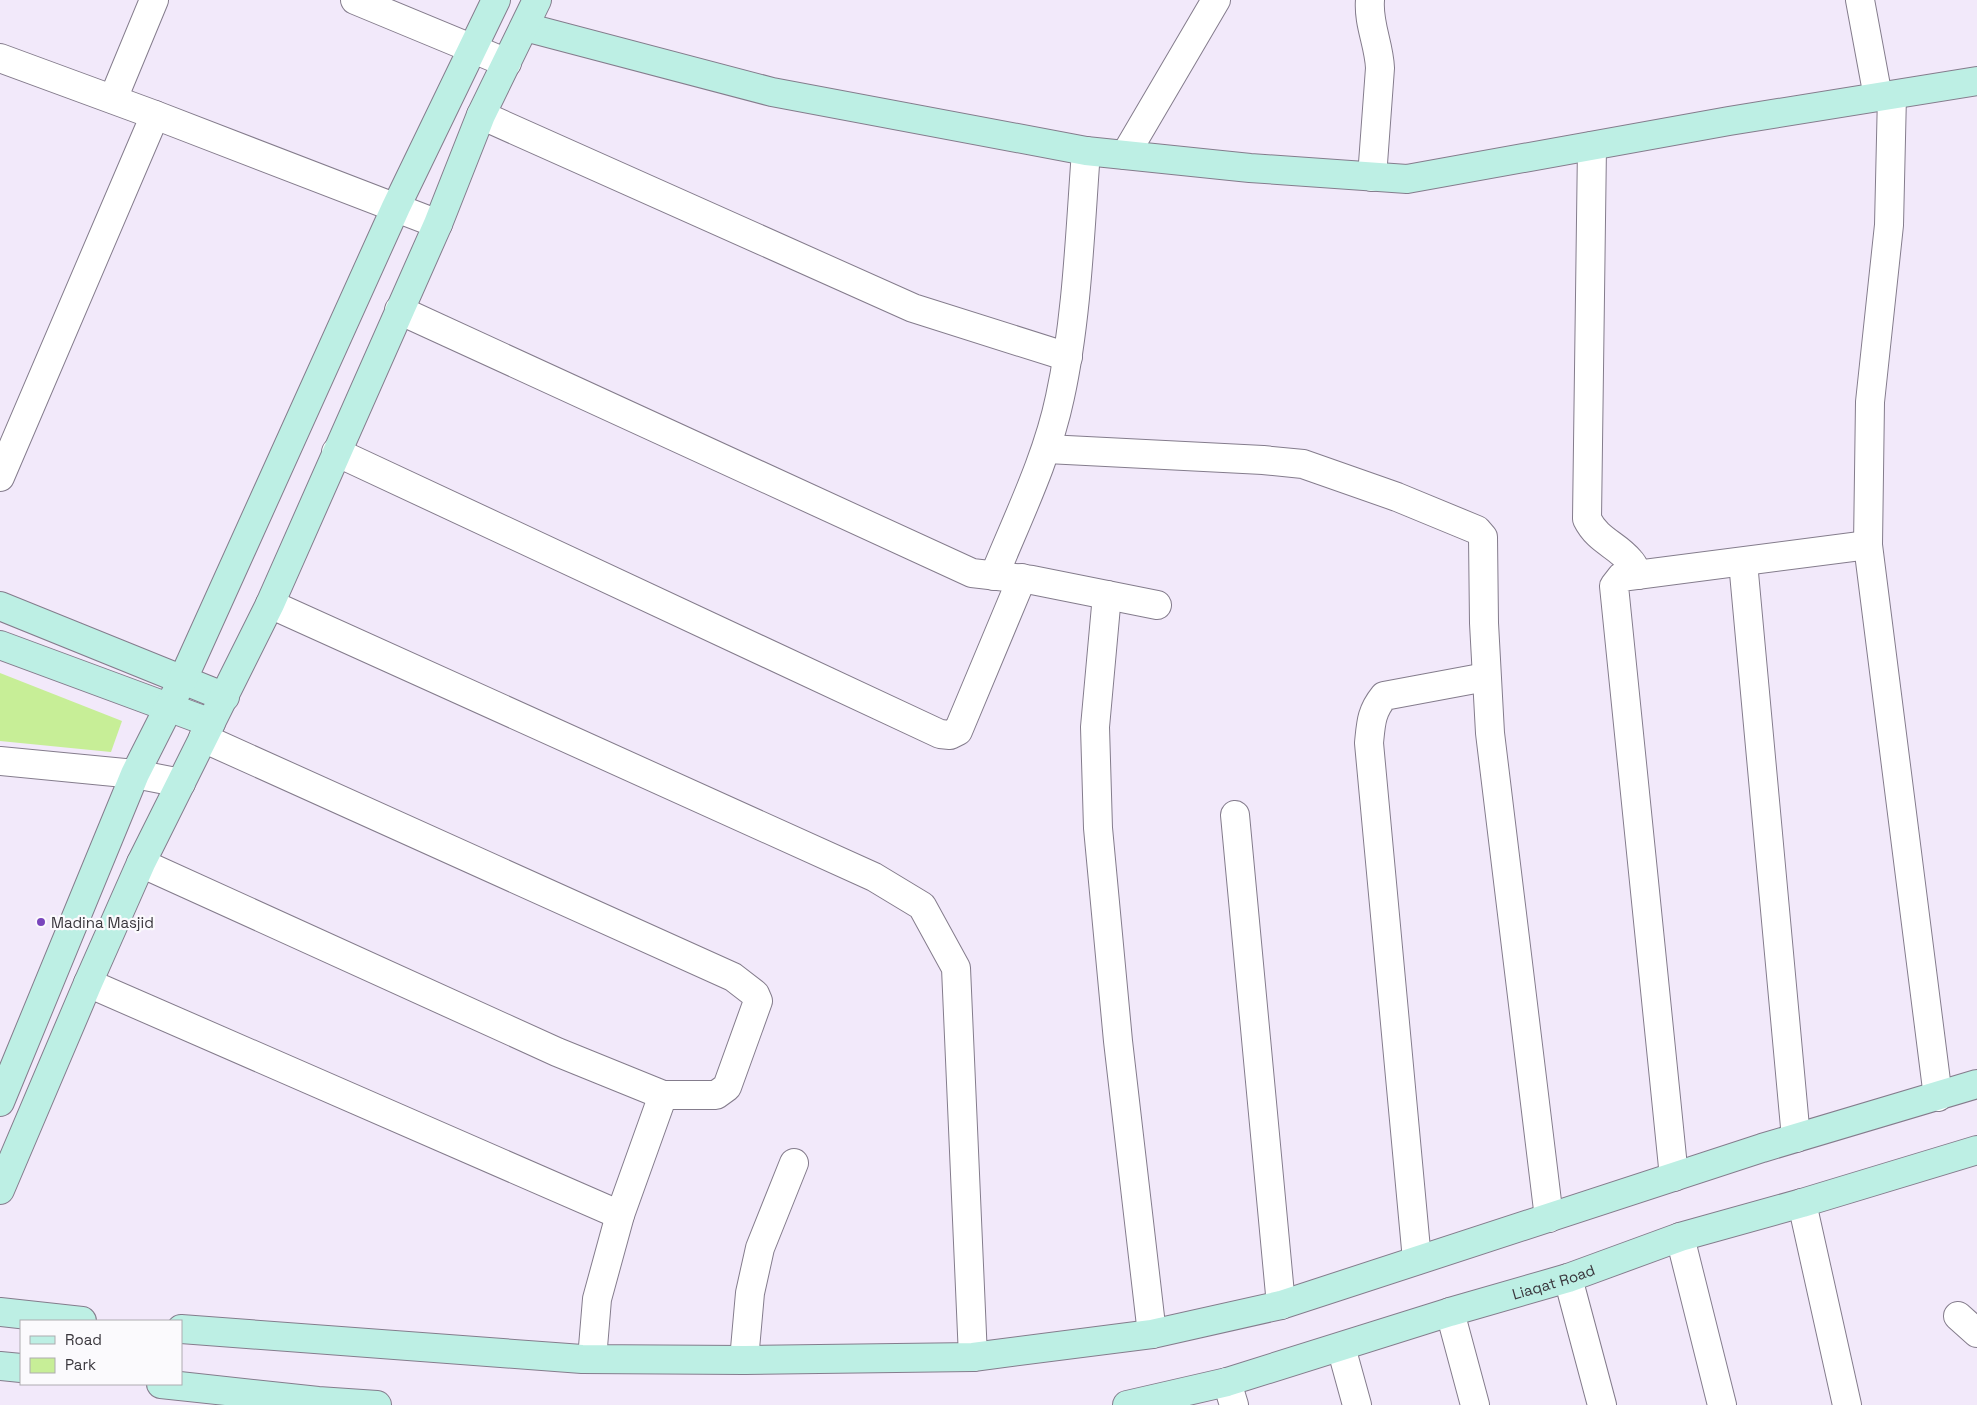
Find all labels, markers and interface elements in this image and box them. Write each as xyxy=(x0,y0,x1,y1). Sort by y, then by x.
place label: Madina Masjid xyxy=(51,913,154,932)
marker: Madina Masjid xyxy=(35,916,47,928)
street label: Liaqat Road xyxy=(1510,1260,1597,1303)
legend xyxy=(20,1320,182,1385)
text: Road xyxy=(65,1330,102,1349)
text: Park xyxy=(65,1355,96,1374)

